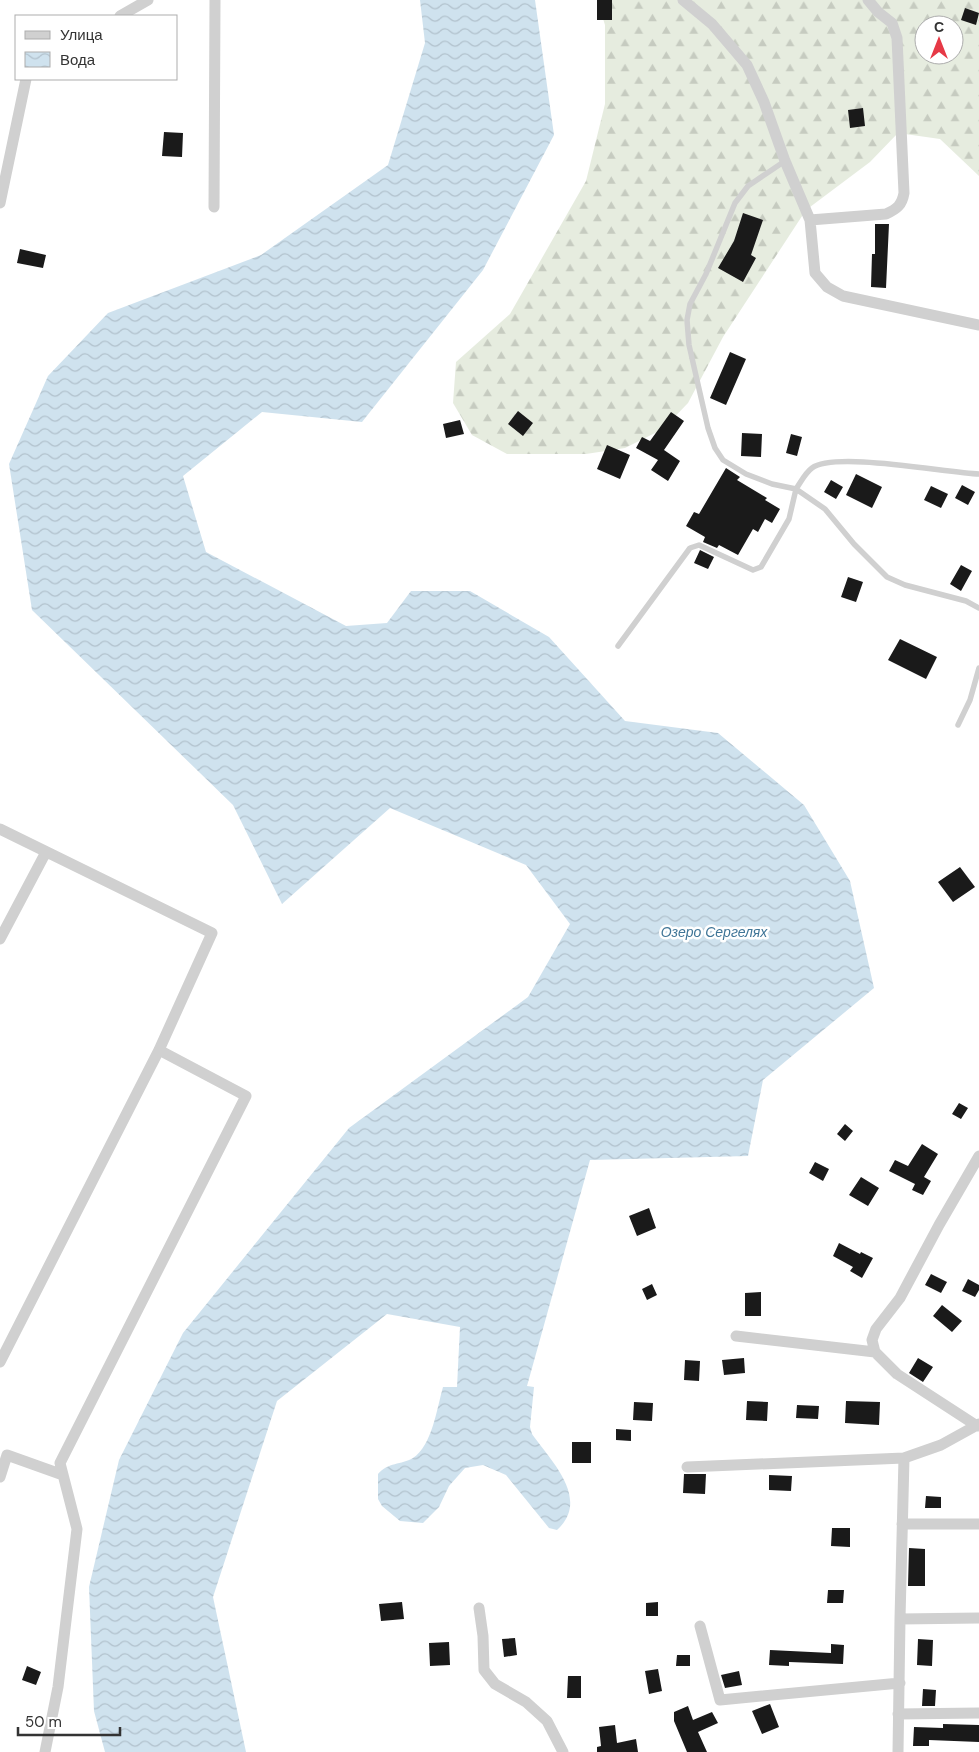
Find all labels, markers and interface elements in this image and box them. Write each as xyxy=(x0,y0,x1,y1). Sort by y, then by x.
legend xyxy=(15,15,178,80)
north arrow xyxy=(914,15,964,65)
text: С xyxy=(934,18,944,36)
text: Улица xyxy=(60,25,103,45)
text: Вода xyxy=(60,50,96,70)
water label: Озеро Сергелях xyxy=(661,923,768,941)
scale bar xyxy=(18,1704,120,1736)
text: 50 m xyxy=(25,1712,62,1732)

